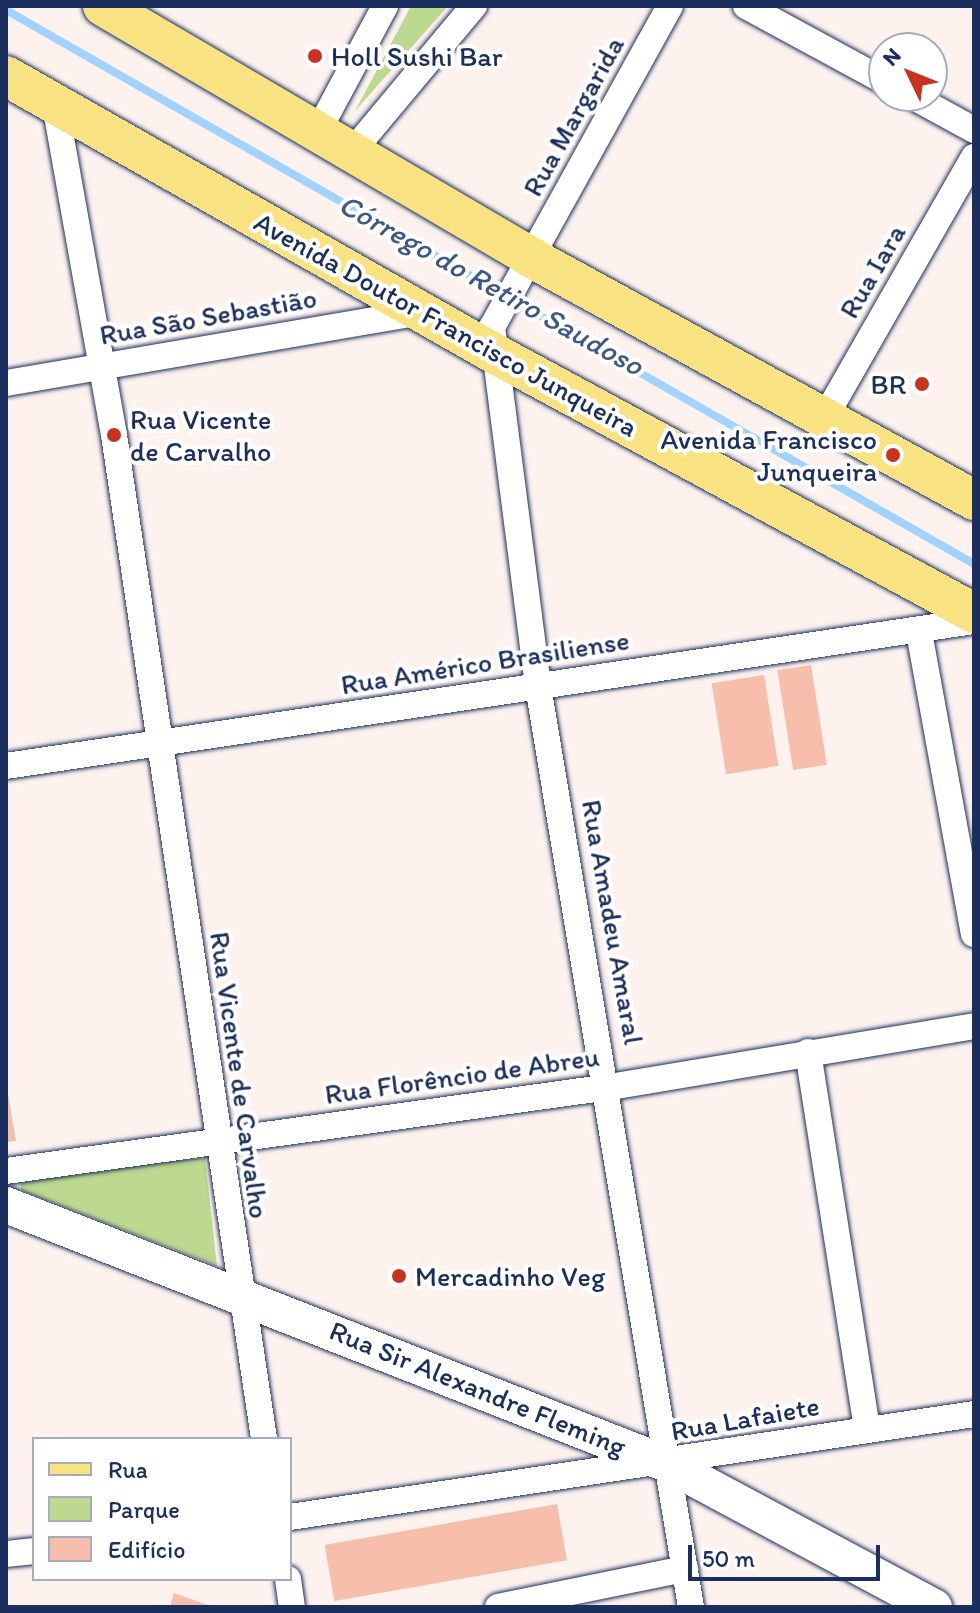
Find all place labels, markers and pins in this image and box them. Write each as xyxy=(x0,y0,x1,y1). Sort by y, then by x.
place label: Holl Sushi Bar xyxy=(331,39,502,73)
marker: Holl Sushi Bar xyxy=(306,47,324,65)
place label: BR xyxy=(871,367,906,401)
marker: BR xyxy=(913,375,931,393)
place label: Rua Vicente de Carvalho xyxy=(130,402,273,468)
place label: Avenida Francisco Junqueira xyxy=(661,422,877,488)
marker: Rua Vicente de Carvalho xyxy=(105,426,123,444)
marker: Avenida Francisco Junqueira xyxy=(884,446,902,464)
place label: Mercadinho Veg xyxy=(415,1259,604,1293)
marker: Mercadinho Veg xyxy=(390,1267,408,1285)

